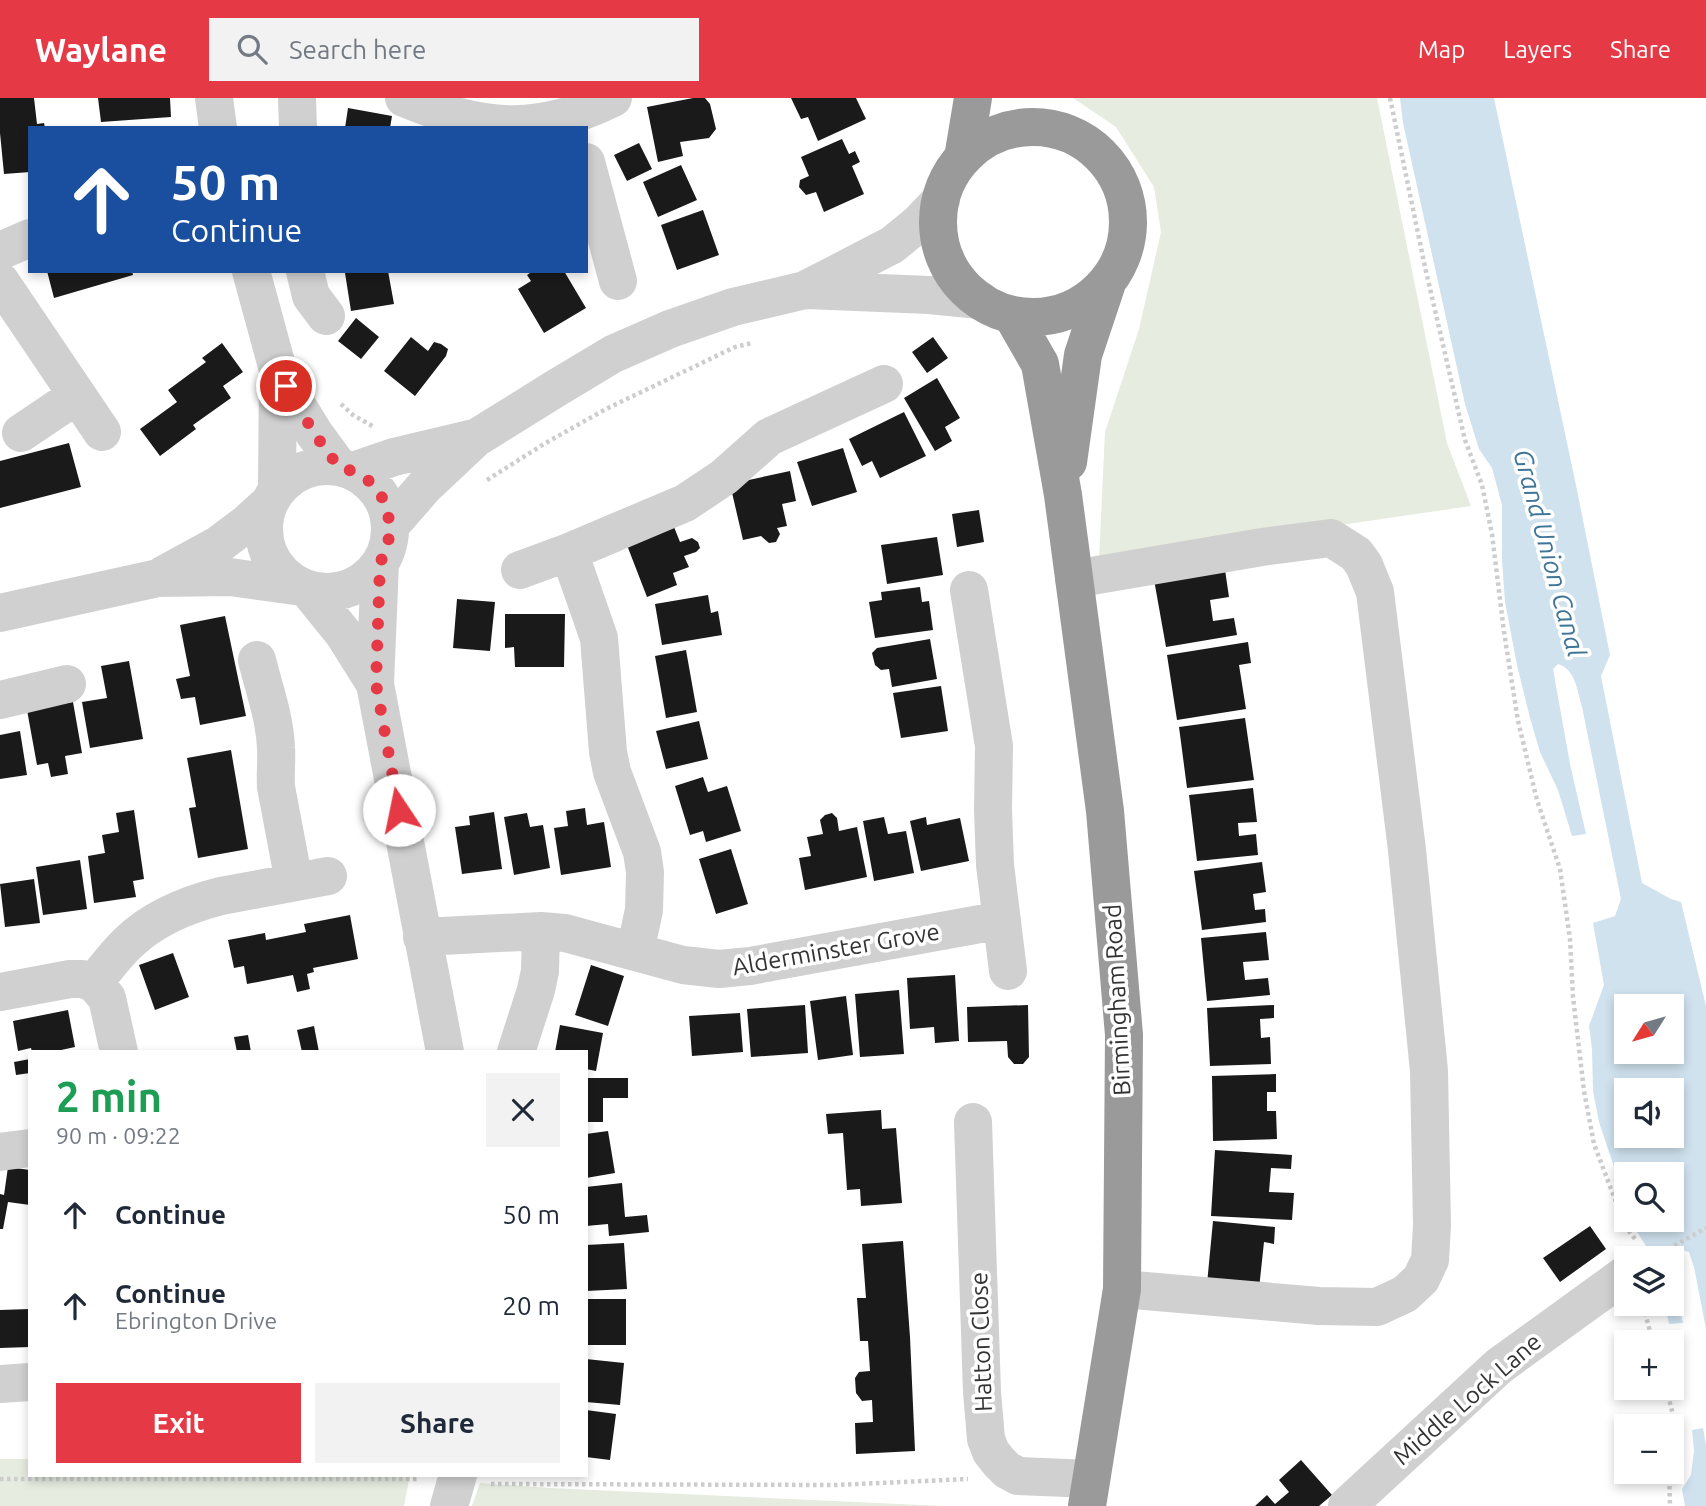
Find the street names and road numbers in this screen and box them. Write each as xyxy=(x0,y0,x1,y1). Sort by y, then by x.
street label: Birmingham Road xyxy=(1098,904,1136,1096)
street label: Alderminster Grove xyxy=(730,917,942,981)
street label: Hatton Close xyxy=(965,1272,997,1412)
street label: Middle Lock Lane xyxy=(1388,1328,1546,1470)

